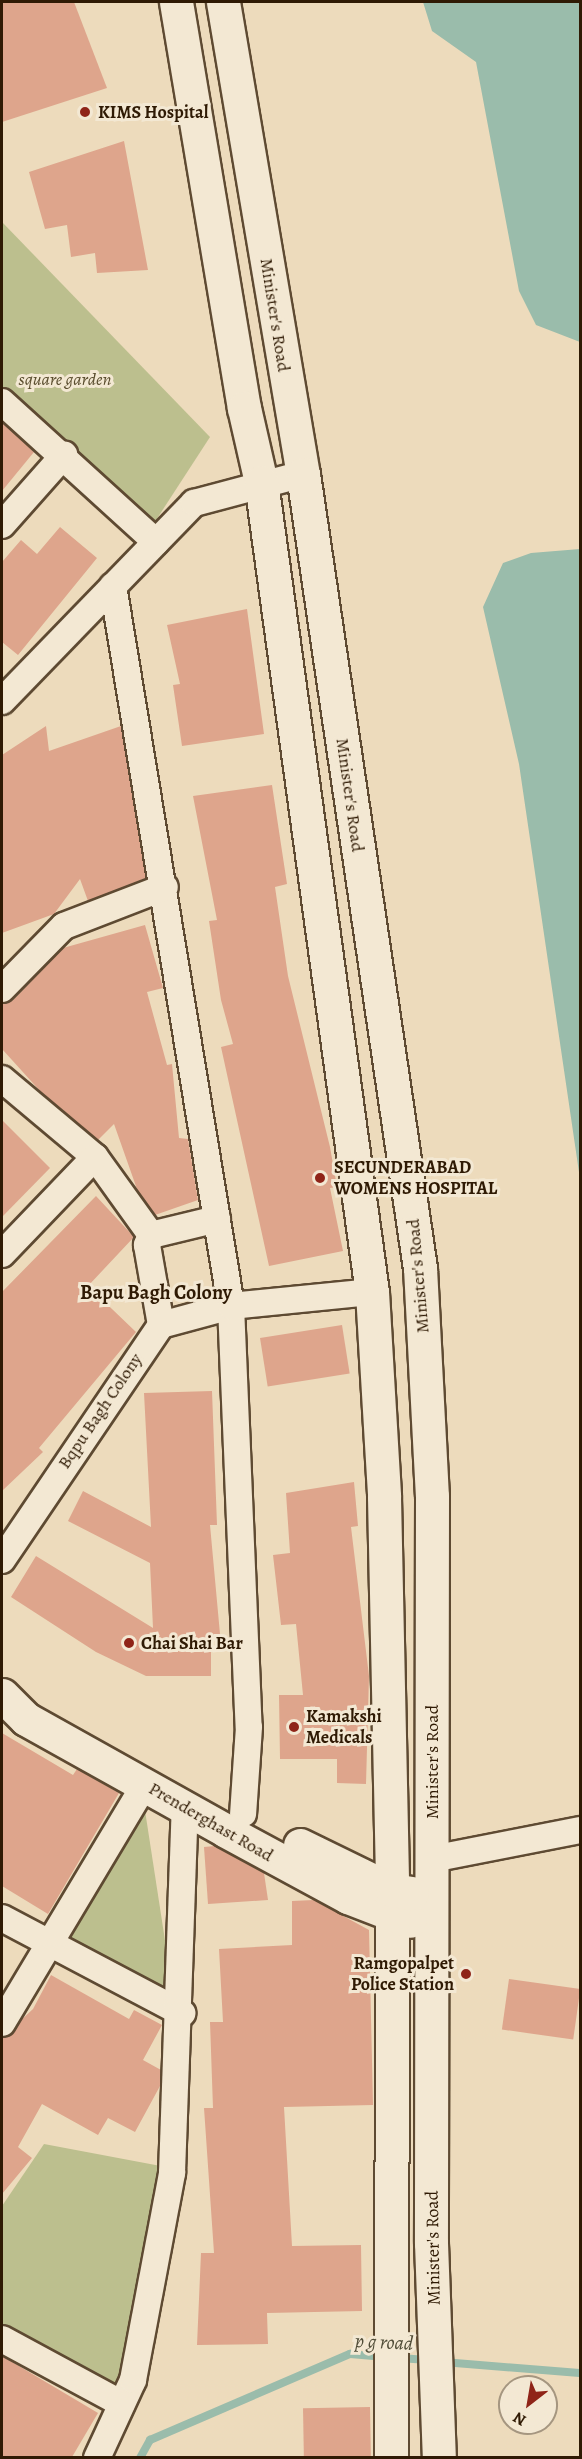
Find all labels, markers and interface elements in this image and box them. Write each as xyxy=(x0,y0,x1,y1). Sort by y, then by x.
place label: KIMS Hospital xyxy=(98,101,208,123)
marker: KIMS Hospital xyxy=(76,103,94,121)
street label: Minister's Road xyxy=(255,257,295,373)
park label: square garden xyxy=(19,368,111,390)
street label: Minister's Road xyxy=(331,737,369,853)
place label: SECUNDERABAD WOMENS HOSPITAL xyxy=(334,1157,497,1200)
marker: SECUNDERABAD WOMENS HOSPITAL xyxy=(311,1169,329,1187)
street label: Minister's Road xyxy=(402,1218,434,1334)
district label: Bapu Bagh Colony xyxy=(80,1280,232,1304)
street label: Bqpu Bagh Colony xyxy=(53,1349,147,1473)
place label: Chai Shai Bar xyxy=(141,1632,243,1654)
marker: Chai Shai Bar xyxy=(122,1636,136,1650)
street label: Minister's Road xyxy=(421,1705,443,1819)
place label: Kamakshi Medicals xyxy=(306,1706,382,1748)
marker: Kamakshi Medicals xyxy=(287,1720,301,1734)
street label: Prenderghast Road xyxy=(145,1778,277,1866)
place label: Ramgopalpet Police Station xyxy=(351,1953,454,1996)
marker: Ramgopalpet Police Station xyxy=(459,1967,473,1981)
street label: Minister's Road xyxy=(421,2190,445,2306)
water label: p g road xyxy=(354,2328,414,2356)
north arrow xyxy=(498,2375,558,2435)
text: N xyxy=(509,2406,530,2431)

